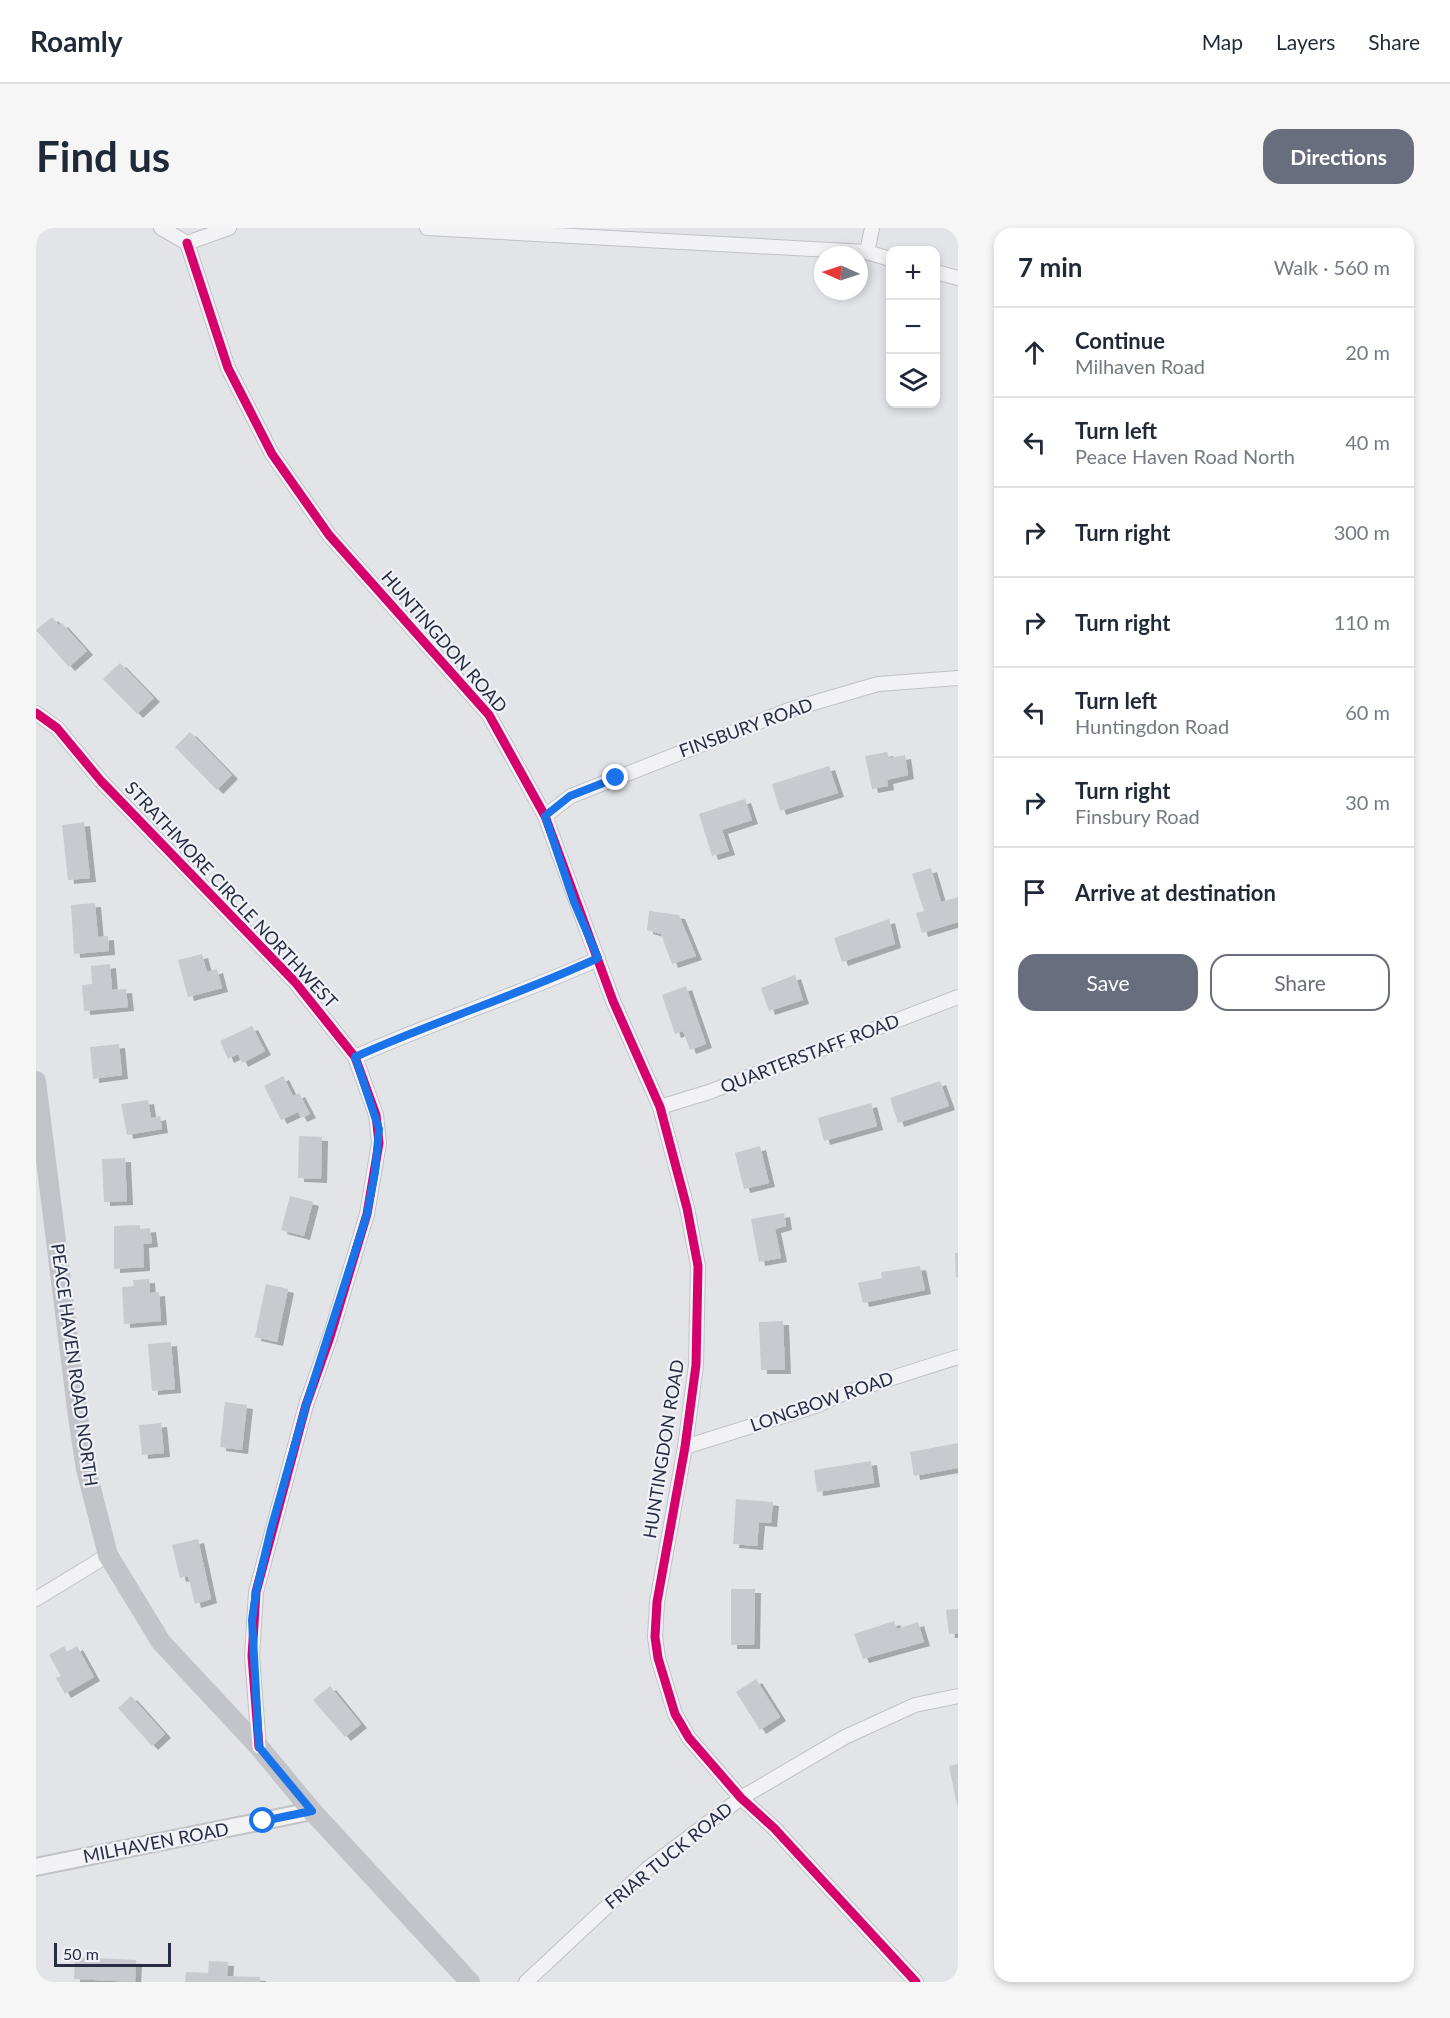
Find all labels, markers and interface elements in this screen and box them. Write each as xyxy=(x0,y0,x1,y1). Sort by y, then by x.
text: Roamly xyxy=(30,24,123,58)
text: Map xyxy=(1202,29,1243,54)
text: Layers xyxy=(1276,29,1335,54)
text: Share xyxy=(1368,29,1420,54)
button: Directions xyxy=(1263,129,1414,184)
text: Find us xyxy=(36,131,170,181)
north arrow xyxy=(814,246,868,300)
map controls xyxy=(886,246,940,408)
button: + xyxy=(886,246,940,300)
text: 7 min xyxy=(1018,251,1082,283)
text: Walk · 560 m xyxy=(1274,255,1390,279)
button: − xyxy=(886,300,940,354)
text: Continue xyxy=(1075,327,1165,354)
icon: ahead xyxy=(1018,336,1051,369)
text: 20 m xyxy=(1345,340,1390,364)
button: layers xyxy=(886,354,940,408)
text: Milhaven Road xyxy=(1075,354,1205,378)
text: Turn left xyxy=(1075,417,1157,444)
icon: left xyxy=(1018,426,1051,459)
text: 40 m xyxy=(1345,430,1390,454)
text: Peace Haven Road North xyxy=(1075,444,1295,468)
icon: right xyxy=(1018,516,1051,549)
text: Turn right xyxy=(1075,519,1170,546)
text: 300 m xyxy=(1334,520,1390,544)
street label: HUNTINGDON ROAD xyxy=(377,566,512,717)
icon: right xyxy=(1018,606,1051,639)
text: Turn right xyxy=(1075,609,1170,636)
text: 110 m xyxy=(1334,610,1390,634)
text: Turn left xyxy=(1075,687,1157,714)
street label: FINSBURY ROAD xyxy=(676,693,815,761)
icon: left xyxy=(1018,696,1051,729)
text: 60 m xyxy=(1345,700,1390,724)
text: Huntingdon Road xyxy=(1075,714,1229,738)
route end xyxy=(602,764,628,790)
street label: STRATHMORE CIRCLE NORTHWEST xyxy=(121,777,343,1012)
text: Turn right xyxy=(1075,777,1170,804)
icon: right xyxy=(1018,786,1051,819)
text: 30 m xyxy=(1345,790,1390,814)
text: Finsbury Road xyxy=(1075,804,1200,828)
icon: arrive xyxy=(1018,876,1051,909)
text: Arrive at destination xyxy=(1075,879,1276,906)
button: Save xyxy=(1018,954,1198,1011)
button: Share xyxy=(1210,954,1390,1011)
street label: QUARTERSTAFF ROAD xyxy=(717,1009,902,1097)
street label: PEACE HAVEN ROAD NORTH xyxy=(47,1242,103,1488)
street label: HUNTINGDON ROAD xyxy=(638,1358,688,1540)
street label: LONGBOW ROAD xyxy=(747,1366,896,1436)
street label: FRIAR TUCK ROAD xyxy=(600,1797,737,1913)
route start xyxy=(249,1807,275,1833)
street label: MILHAVEN ROAD xyxy=(81,1817,231,1867)
scale bar xyxy=(54,1940,171,1968)
text: 50 m xyxy=(63,1944,99,1963)

